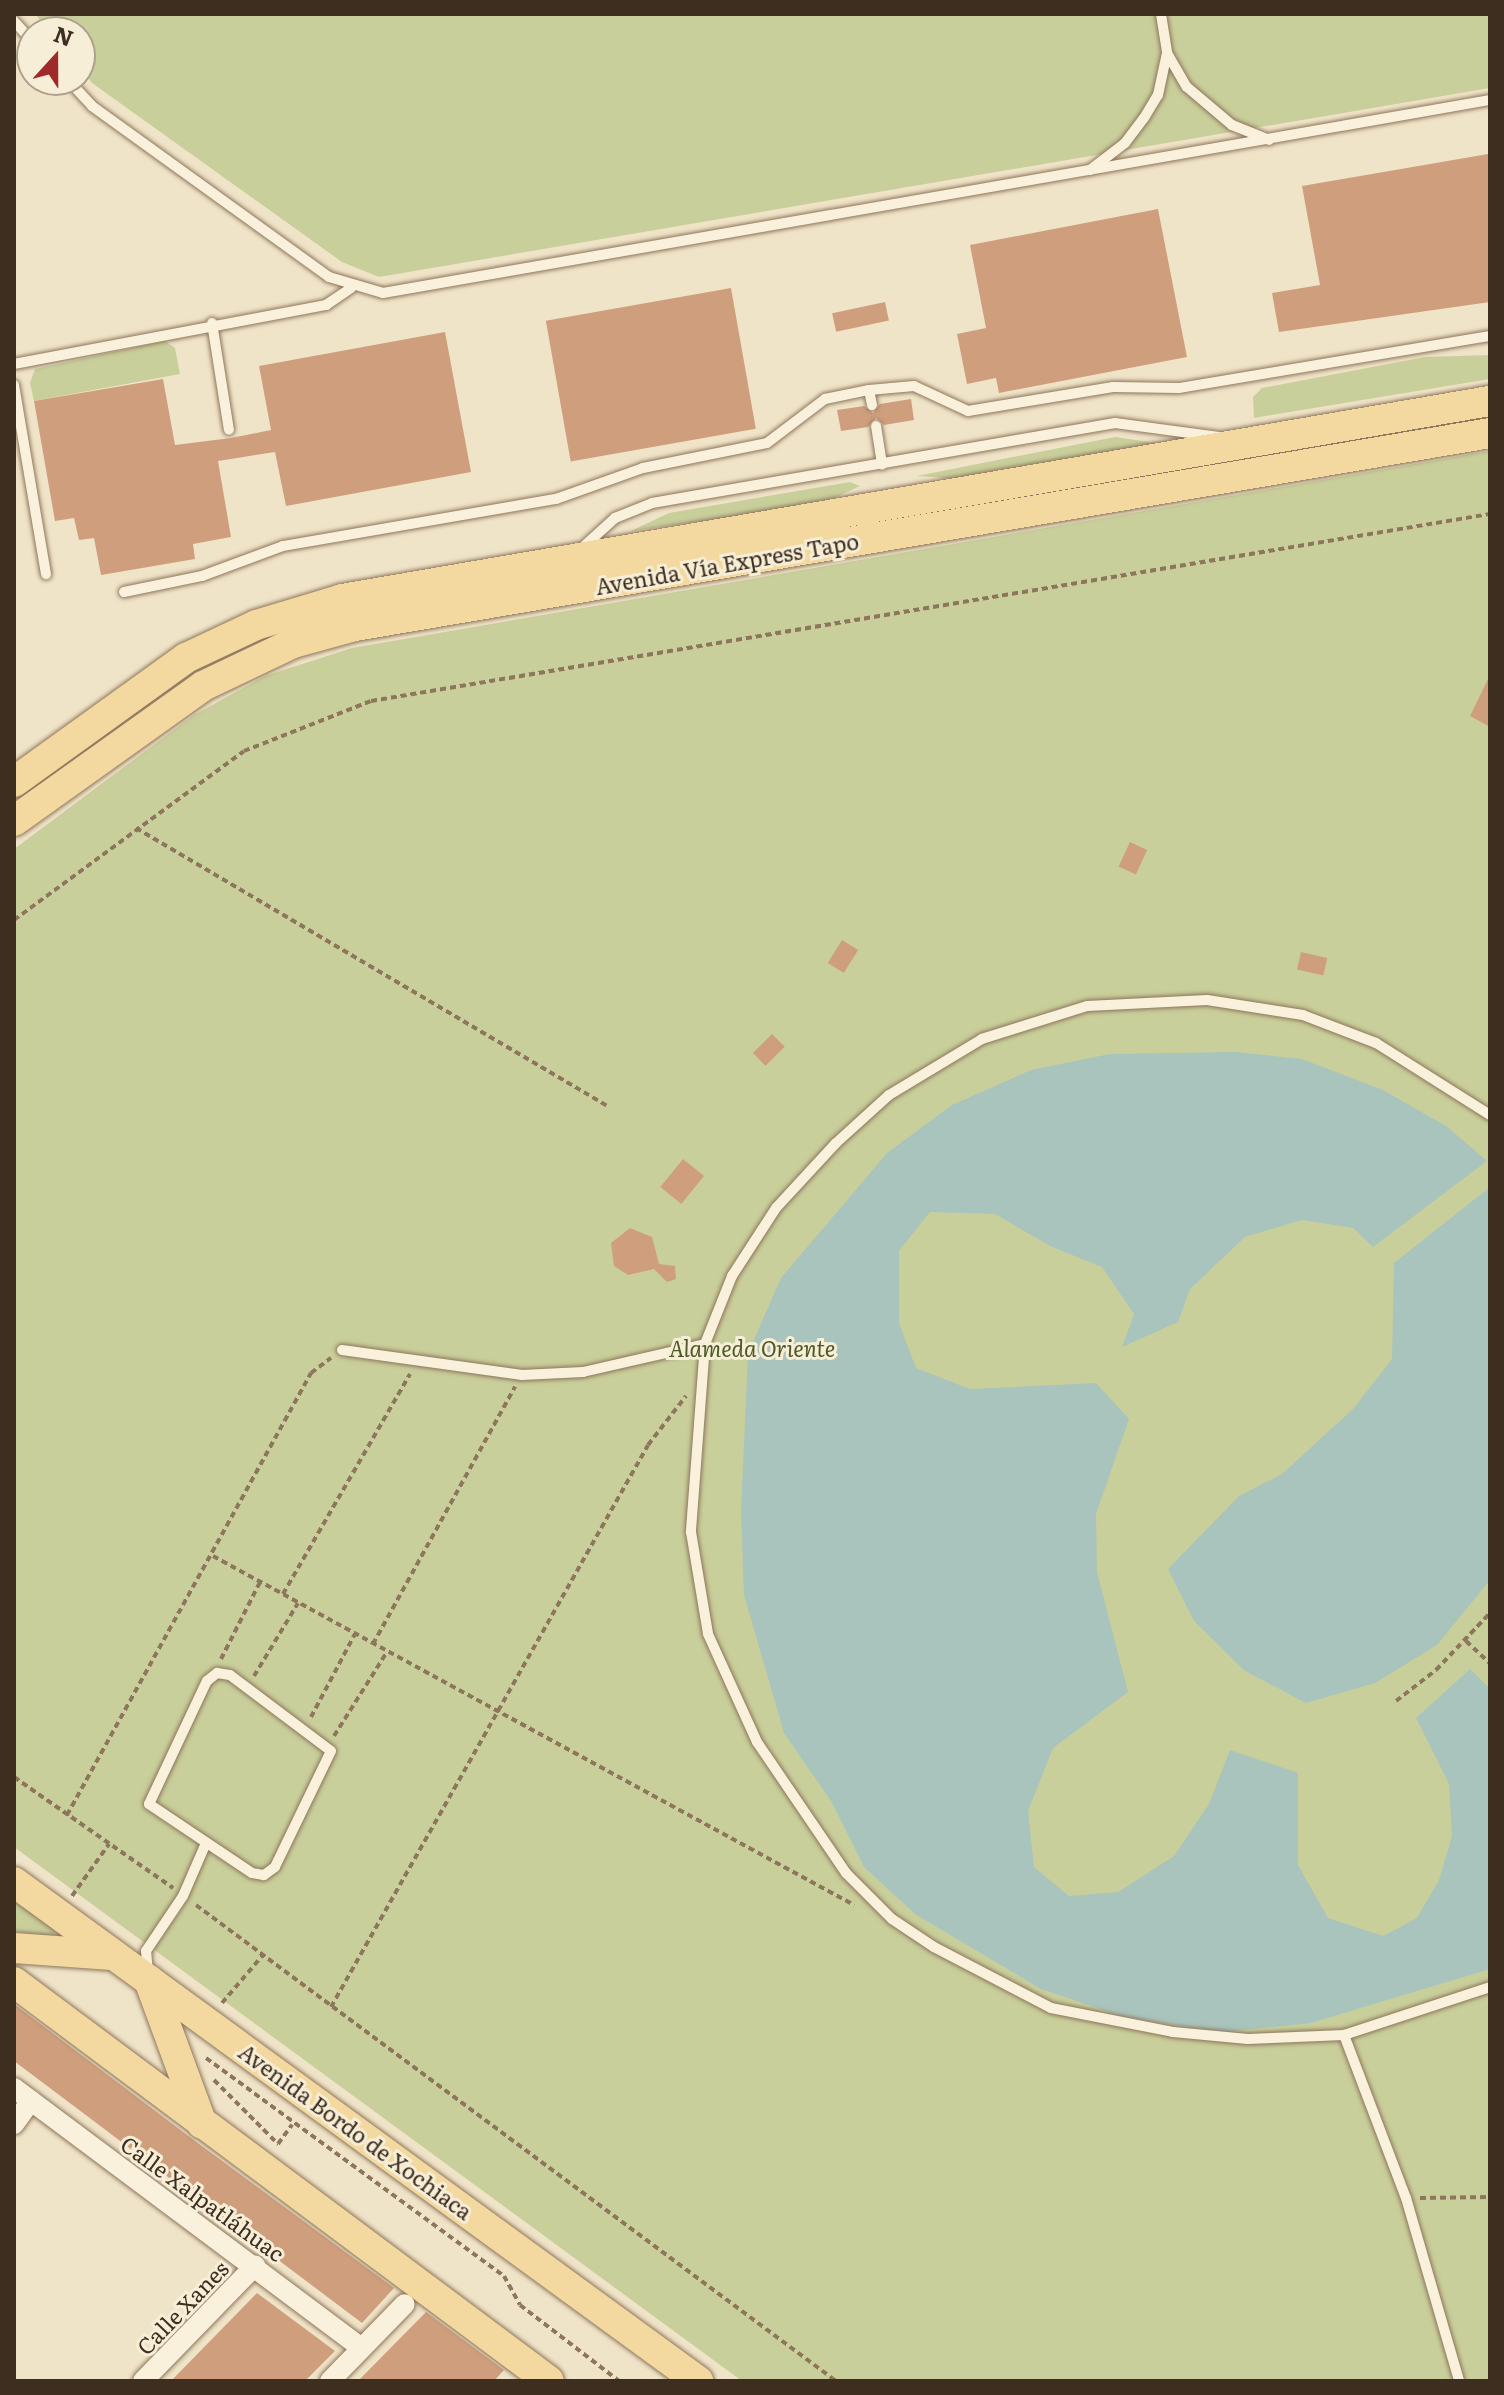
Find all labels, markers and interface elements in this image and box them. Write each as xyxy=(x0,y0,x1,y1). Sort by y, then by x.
north arrow xyxy=(16,16,96,96)
text: N xyxy=(50,16,79,54)
street label: Avenida Vía Express Tapo xyxy=(593,527,861,599)
park label: Alameda Oriente xyxy=(669,1335,835,1361)
street label: Avenida Bordo de Xochiaca xyxy=(234,2037,478,2225)
street label: Calle Xalpatláhuac xyxy=(116,2130,290,2266)
street label: Calle Xanes xyxy=(131,2255,233,2359)

